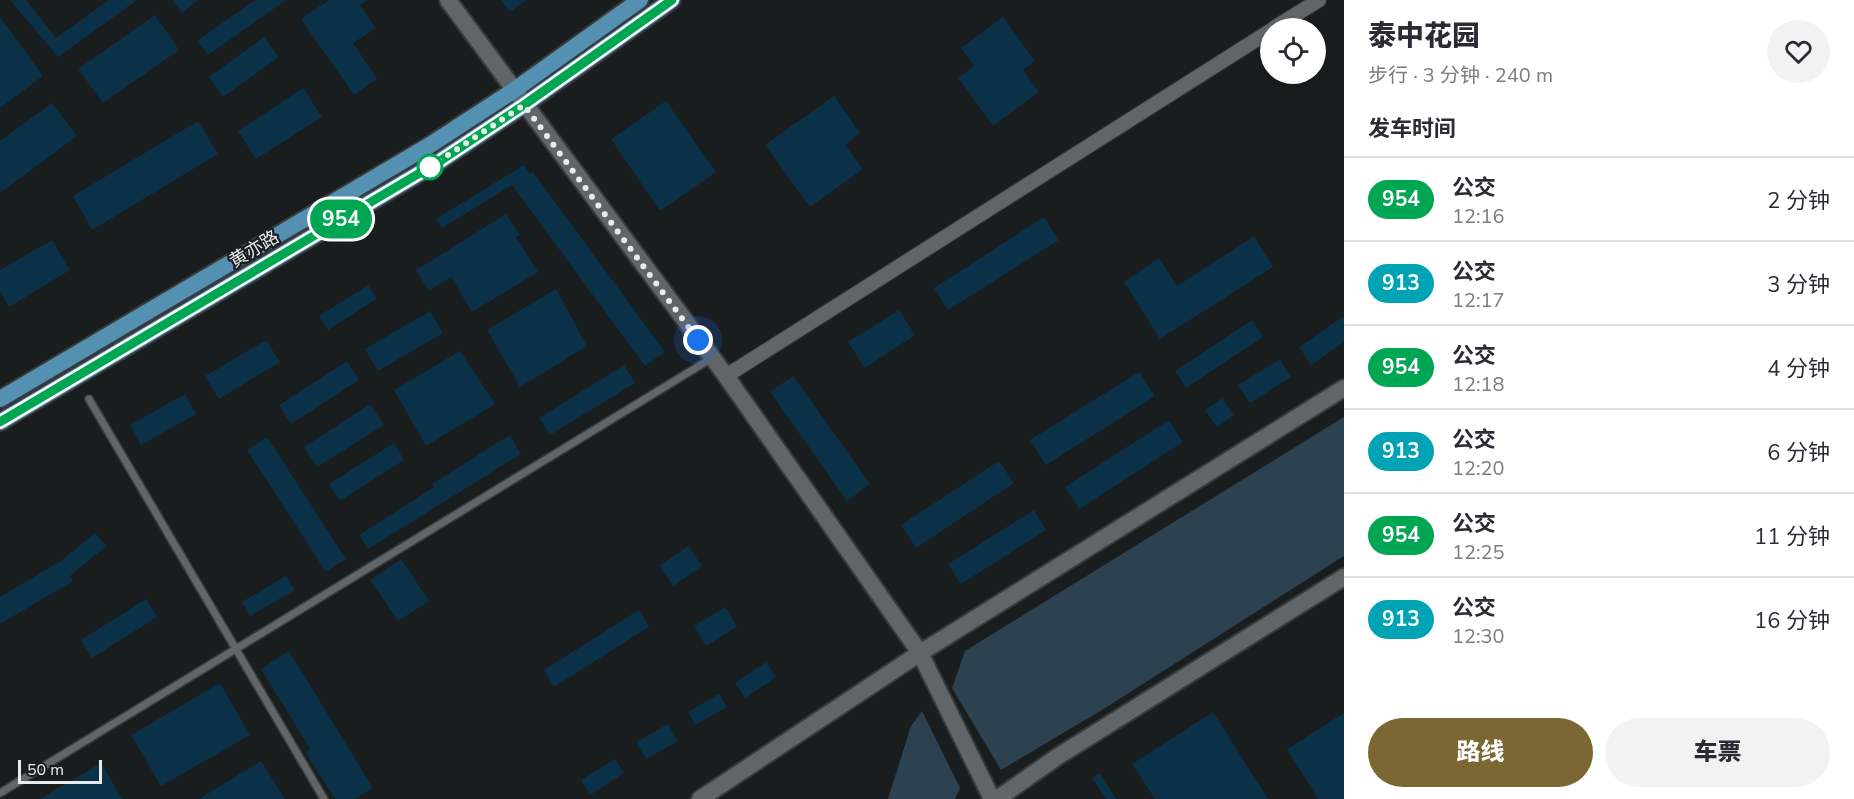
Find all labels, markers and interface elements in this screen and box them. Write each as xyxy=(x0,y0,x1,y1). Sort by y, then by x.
text: 泰中花园 xyxy=(1368,17,1480,55)
map controls xyxy=(1260,18,1326,84)
button: locate xyxy=(1260,18,1326,84)
button: heart xyxy=(1767,20,1830,83)
text: 步行 · 3 分钟 · 240 m xyxy=(1368,62,1553,89)
text: 发车时间 xyxy=(1368,114,1456,144)
unlabelled marker xyxy=(417,154,443,180)
text: 公交 xyxy=(1452,173,1496,203)
text: 954 xyxy=(1382,185,1420,213)
text: 2 分钟 xyxy=(1767,186,1830,216)
line badge: 954 xyxy=(306,200,376,238)
text: 12:16 xyxy=(1452,203,1505,230)
text: 954 xyxy=(322,205,360,233)
street label: 黄亦路 xyxy=(225,225,283,273)
text: 公交 xyxy=(1452,257,1496,287)
text: 913 xyxy=(1382,269,1420,297)
text: 3 分钟 xyxy=(1767,270,1830,300)
text: 12:17 xyxy=(1452,287,1505,314)
your location xyxy=(683,325,713,355)
text: 公交 xyxy=(1452,341,1496,371)
text: 954 xyxy=(1382,353,1420,381)
text: 4 分钟 xyxy=(1767,354,1830,384)
text: 12:18 xyxy=(1452,371,1505,398)
text: 公交 xyxy=(1452,425,1496,455)
text: 913 xyxy=(1382,437,1420,465)
text: 6 分钟 xyxy=(1767,438,1830,468)
text: 12:20 xyxy=(1452,455,1505,482)
text: 公交 xyxy=(1452,509,1496,539)
text: 954 xyxy=(1382,521,1420,549)
text: 11 分钟 xyxy=(1754,522,1830,552)
text: 12:25 xyxy=(1452,539,1505,566)
text: 公交 xyxy=(1452,593,1496,623)
text: 913 xyxy=(1382,605,1420,633)
text: 16 分钟 xyxy=(1754,606,1830,636)
text: 12:30 xyxy=(1452,623,1505,650)
button: 路线 xyxy=(1368,718,1593,787)
button: 车票 xyxy=(1605,718,1830,787)
scale bar xyxy=(18,757,102,784)
text: 50 m xyxy=(27,759,64,781)

